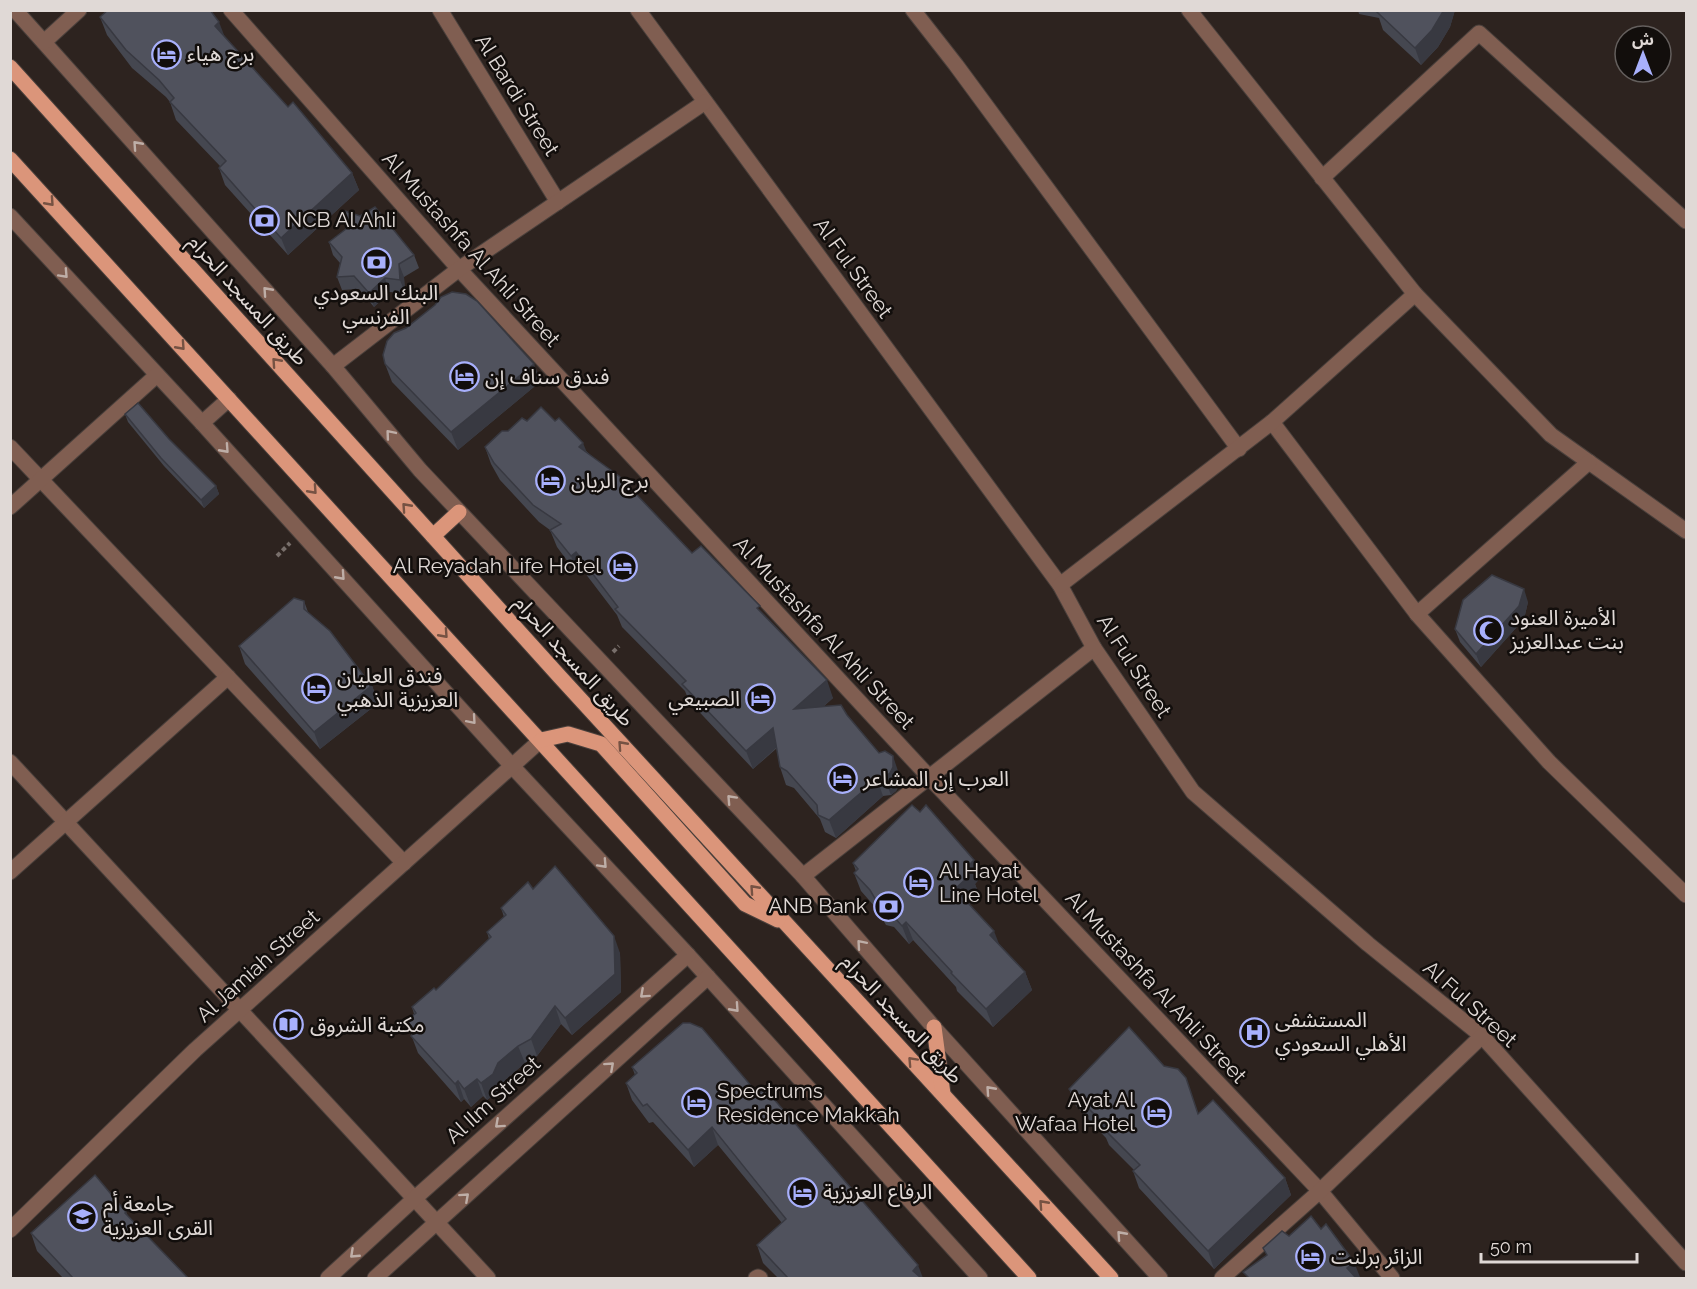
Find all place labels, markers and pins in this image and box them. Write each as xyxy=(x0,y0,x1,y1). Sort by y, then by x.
hotel icon: برج هياء xyxy=(150,38,182,70)
place label: برج هياء xyxy=(187,41,254,69)
bank icon: NCB Al Ahli xyxy=(249,204,281,236)
place label: NCB Al Ahli xyxy=(286,207,396,232)
bank icon: البنك السعودي الفرنسي xyxy=(360,246,392,278)
place label: البنك السعودي الفرنسي xyxy=(314,280,438,333)
hotel icon: فندق سناف إن xyxy=(448,361,480,393)
place label: فندق سناف إن xyxy=(485,364,609,390)
hotel icon: برج الريان xyxy=(534,465,566,497)
place label: برج الريان xyxy=(571,468,649,496)
hotel icon: Al Reyadah Life Hotel xyxy=(606,550,638,582)
place label: Al Reyadah Life Hotel xyxy=(393,553,601,578)
place label: الأميرة العنود بنت عبدالعزيز xyxy=(1509,605,1624,654)
mosque icon: الأميرة العنود بنت عبدالعزيز xyxy=(1473,614,1505,646)
place label: فندق العليان العزيزية الذهبي xyxy=(337,663,458,716)
hotel icon: فندق العليان العزيزية الذهبي xyxy=(300,672,332,704)
hotel icon: الصبيعي xyxy=(745,683,777,715)
place label: الصبيعي xyxy=(668,686,740,715)
hotel icon: العرب إن المشاعر xyxy=(826,763,858,795)
place label: العرب إن المشاعر xyxy=(862,766,1009,792)
place label: Al Hayat Line Hotel xyxy=(939,858,1039,907)
hotel icon: Al Hayat Line Hotel xyxy=(902,867,934,899)
bank icon: ANB Bank xyxy=(872,890,904,922)
place label: ANB Bank xyxy=(768,893,867,918)
place label: المستشفى الأهلي السعودي xyxy=(1275,1007,1407,1060)
library icon: مكتبة الشروق xyxy=(273,1009,305,1041)
place label: مكتبة الشروق xyxy=(310,1012,425,1037)
hospital icon: المستشفى الأهلي السعودي xyxy=(1238,1016,1270,1048)
place label: Spectrums Residence Makkah xyxy=(717,1078,900,1127)
hotel icon: Spectrums Residence Makkah xyxy=(680,1087,712,1119)
place label: Ayat Al Wafaa Hotel xyxy=(1015,1087,1135,1136)
hotel icon: Ayat Al Wafaa Hotel xyxy=(1140,1096,1172,1128)
hotel icon: الرفاع العزيزية xyxy=(786,1176,818,1208)
place label: الرفاع العزيزية xyxy=(823,1179,932,1207)
place label: جامعة أم القرى العزيزية xyxy=(103,1191,213,1240)
school or university icon: جامعة أم القرى العزيزية xyxy=(66,1200,98,1232)
hotel icon: الزائر برلنت xyxy=(1294,1241,1326,1273)
place label: الزائر برلنت xyxy=(1331,1244,1423,1269)

